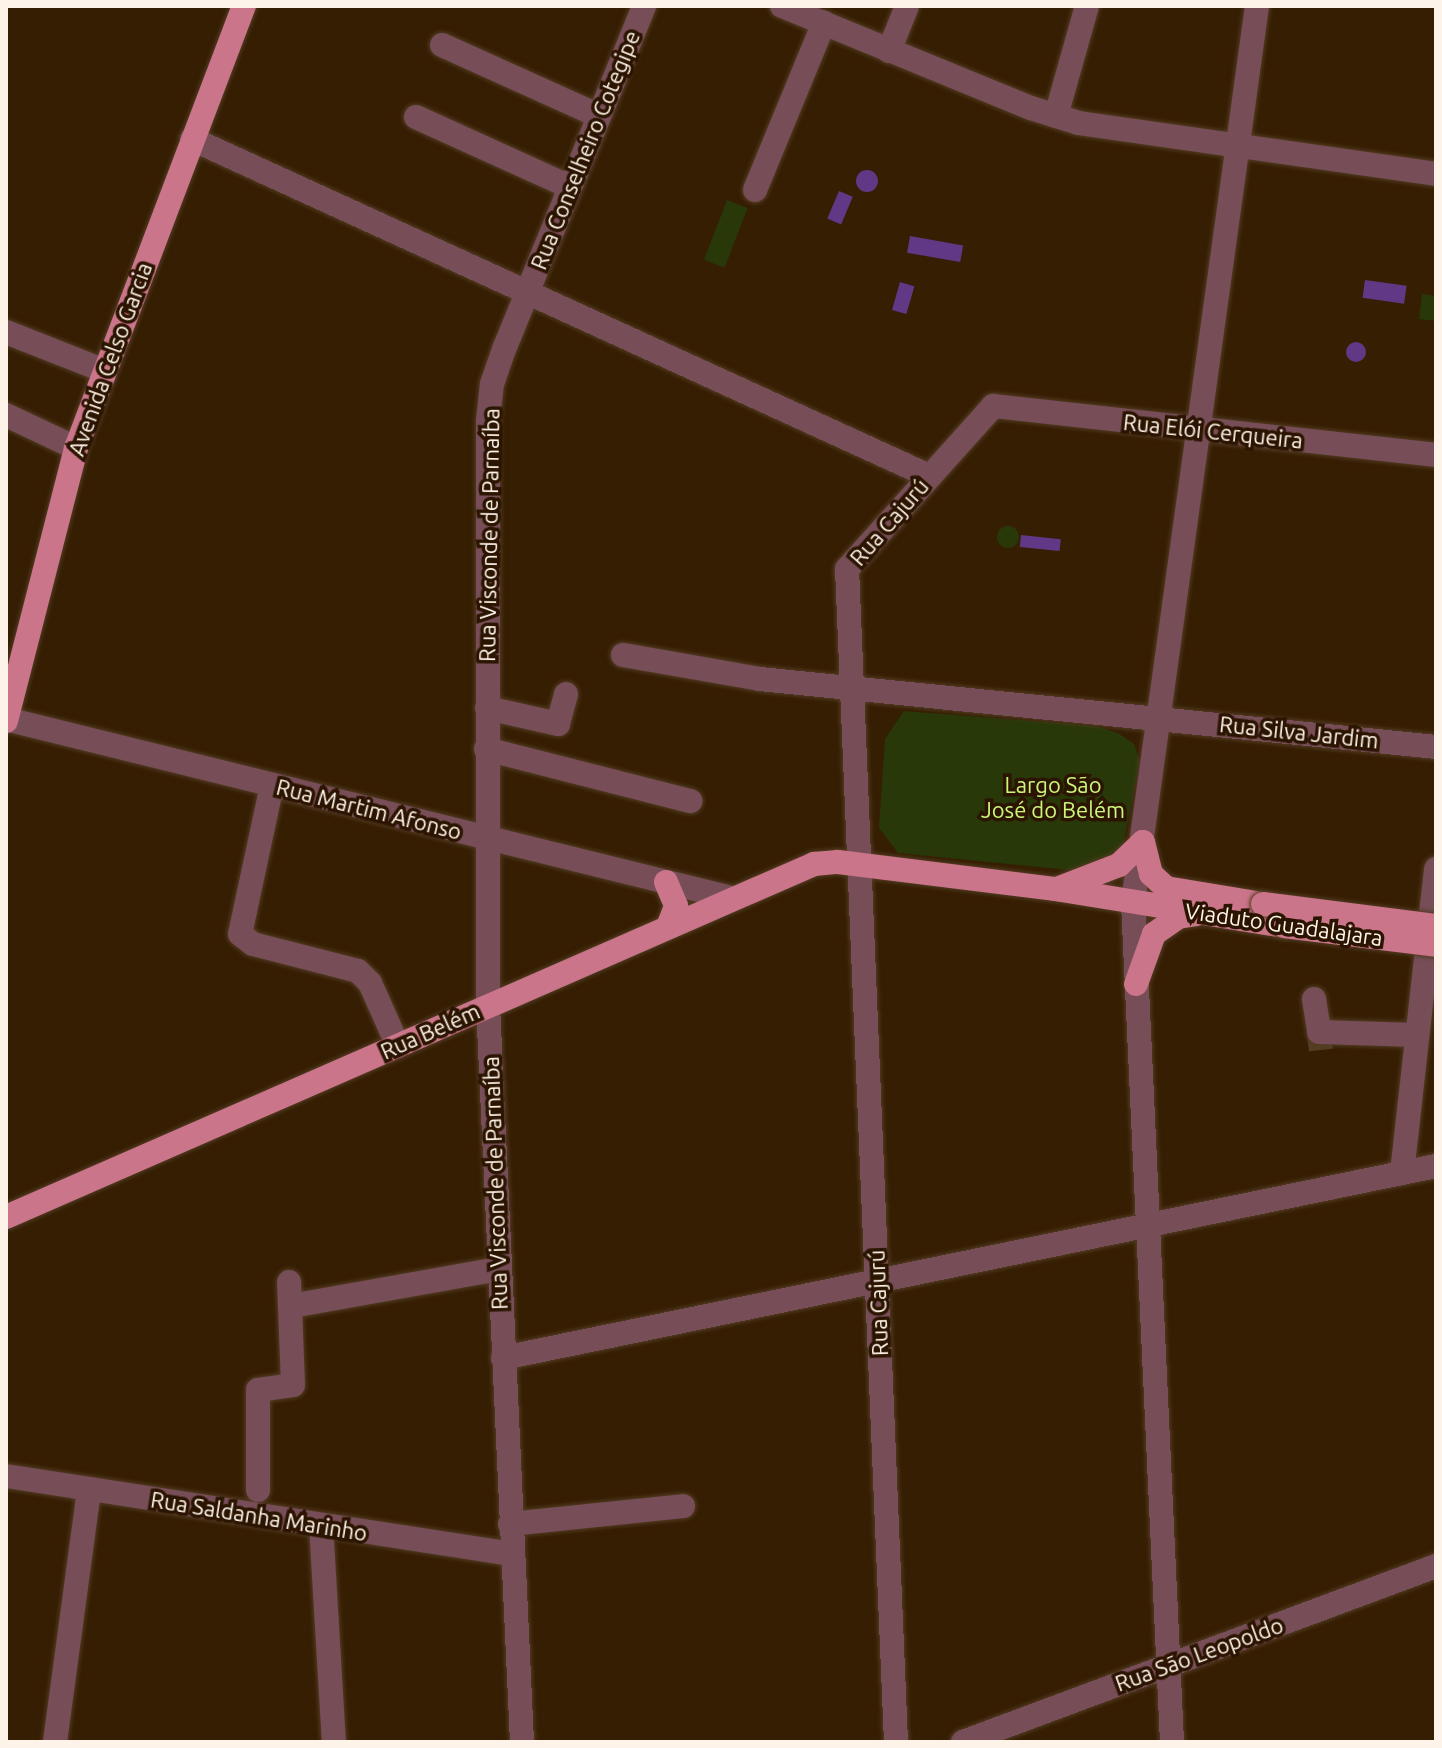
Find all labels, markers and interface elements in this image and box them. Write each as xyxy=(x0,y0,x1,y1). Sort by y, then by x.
street label: Rua Conselheiro Cotegipe xyxy=(525,27,645,273)
street label: Avenida Celso Garcia xyxy=(63,259,157,459)
street label: Rua Visconde de Parnaíba xyxy=(474,408,504,662)
street label: Rua Elói Cerqueira xyxy=(1122,408,1304,454)
street label: Rua Cajurú xyxy=(844,473,934,571)
street label: Rua Silva Jardim xyxy=(1218,711,1380,753)
park label: Largo São José do Belém xyxy=(981,771,1125,822)
street label: Rua Martim Afonso xyxy=(274,773,464,845)
street label: Viaduto Guadalajara xyxy=(1183,897,1385,951)
street label: Rua Belém xyxy=(376,997,484,1065)
street label: Rua Visconde de Parnaíba xyxy=(477,1056,513,1310)
street label: Rua Cajurú xyxy=(863,1249,893,1357)
street label: Rua Saldanha Marinho xyxy=(149,1486,369,1546)
street label: Rua São Leopoldo xyxy=(1111,1611,1287,1697)

